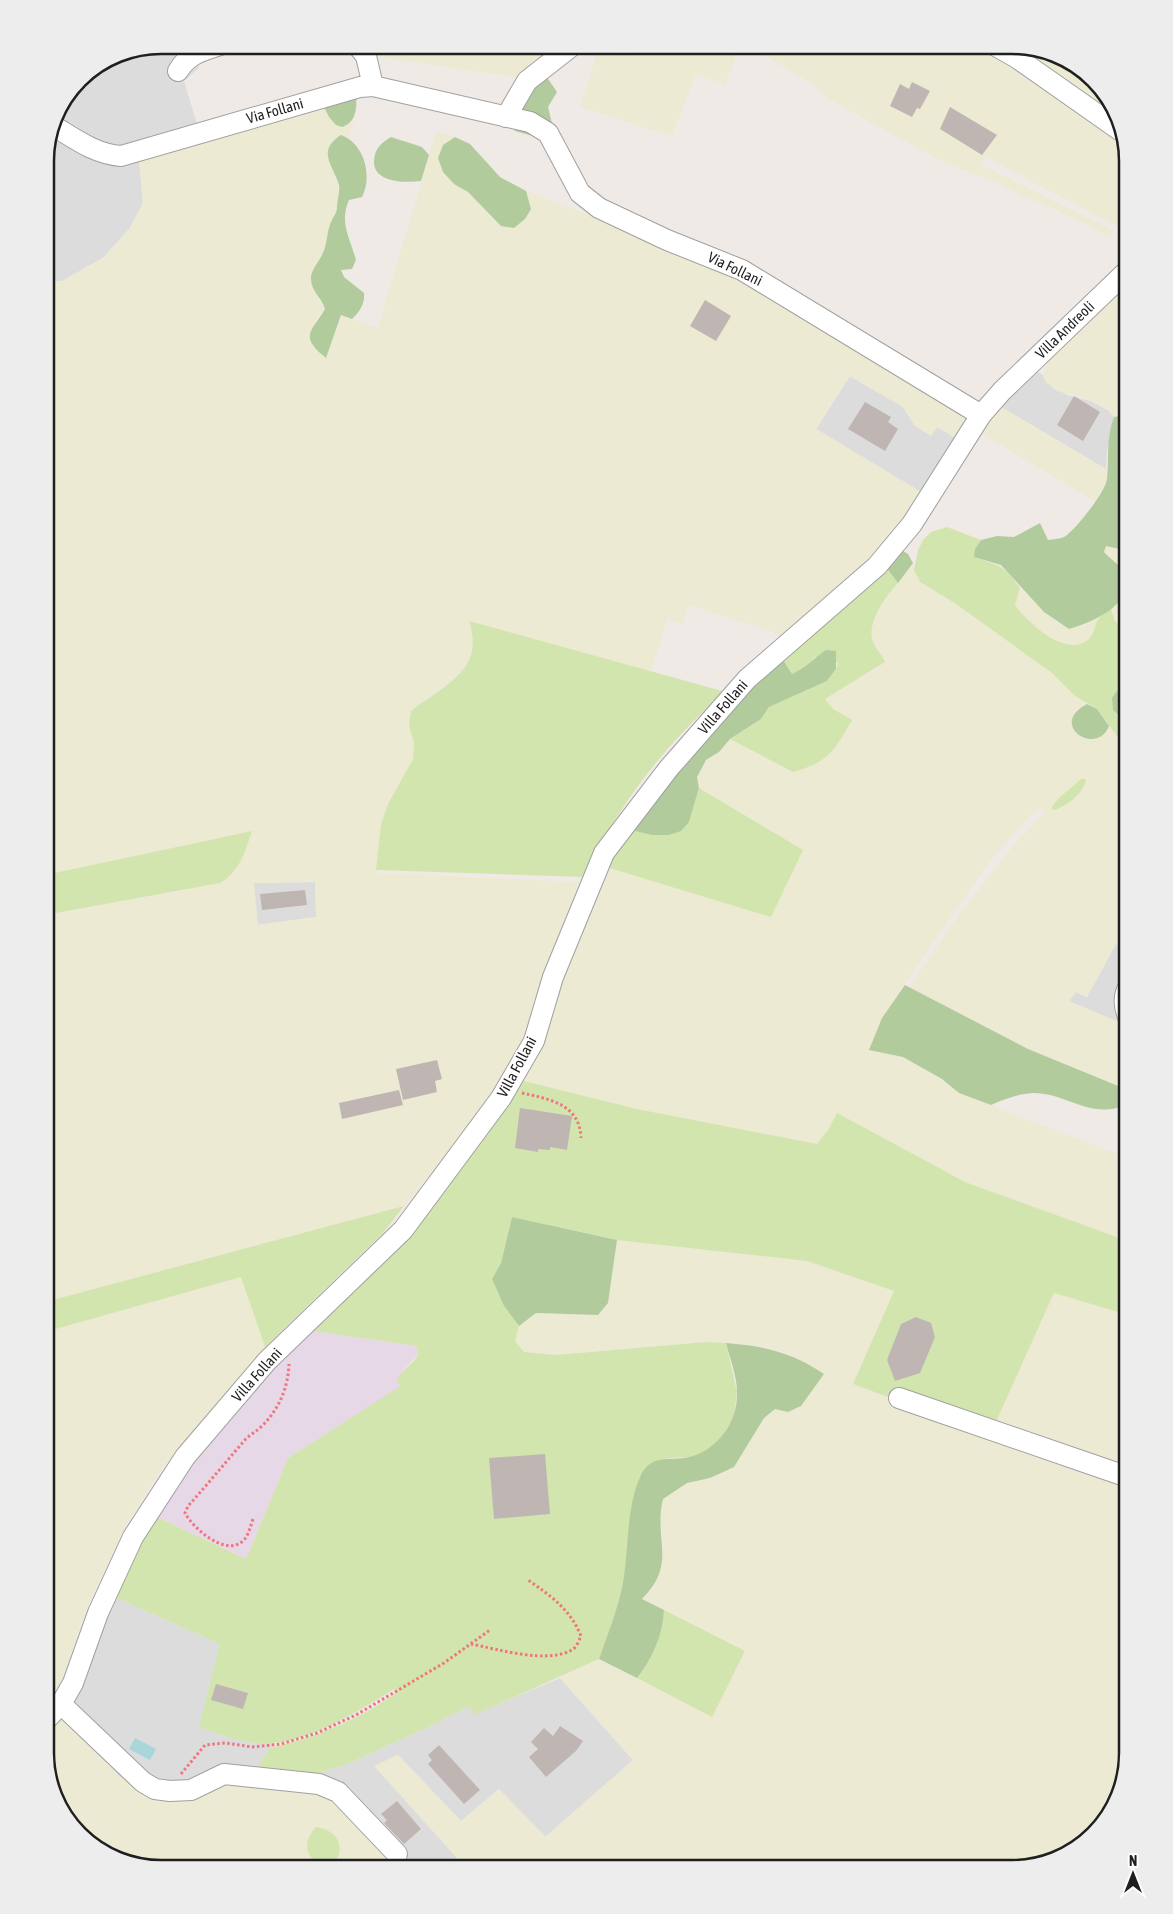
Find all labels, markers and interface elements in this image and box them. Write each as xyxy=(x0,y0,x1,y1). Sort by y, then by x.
street label: Via Follani xyxy=(245,94,305,127)
street label: Via Follani xyxy=(705,248,765,289)
street label: Villa Andreoli xyxy=(1032,297,1098,362)
street label: Villa Follani xyxy=(694,676,751,737)
street label: Villa Follani xyxy=(494,1034,540,1100)
street label: Villa Follani xyxy=(228,1344,285,1405)
north arrow xyxy=(1108,1849,1158,1899)
text: N xyxy=(1129,1853,1137,1869)

